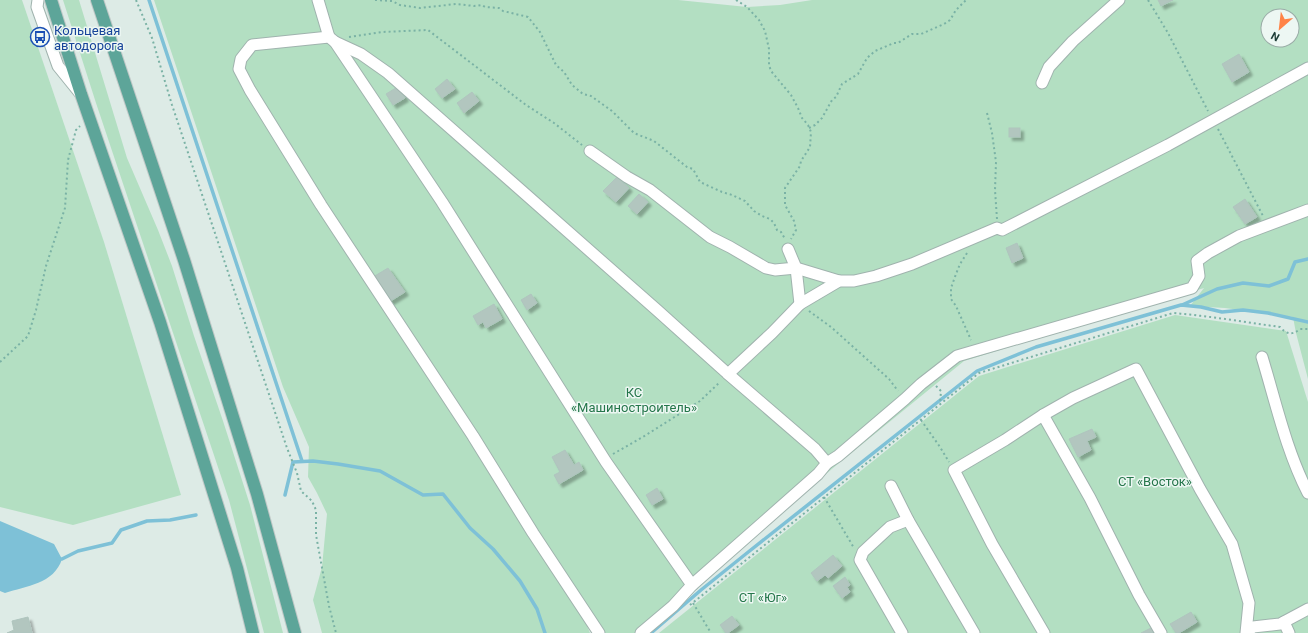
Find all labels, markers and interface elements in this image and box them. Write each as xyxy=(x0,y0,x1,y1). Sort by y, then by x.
north arrow xyxy=(1260,8,1300,48)
place label: Кольцевая автодорога xyxy=(54,23,124,53)
bus stop icon: Кольцевая автодорога xyxy=(29,26,51,48)
text: N xyxy=(1269,29,1282,44)
park label: КС «Машиностроитель» xyxy=(571,385,697,415)
park label: СТ «Восток» xyxy=(1118,474,1192,489)
park label: СТ «Юг» xyxy=(739,590,787,605)

